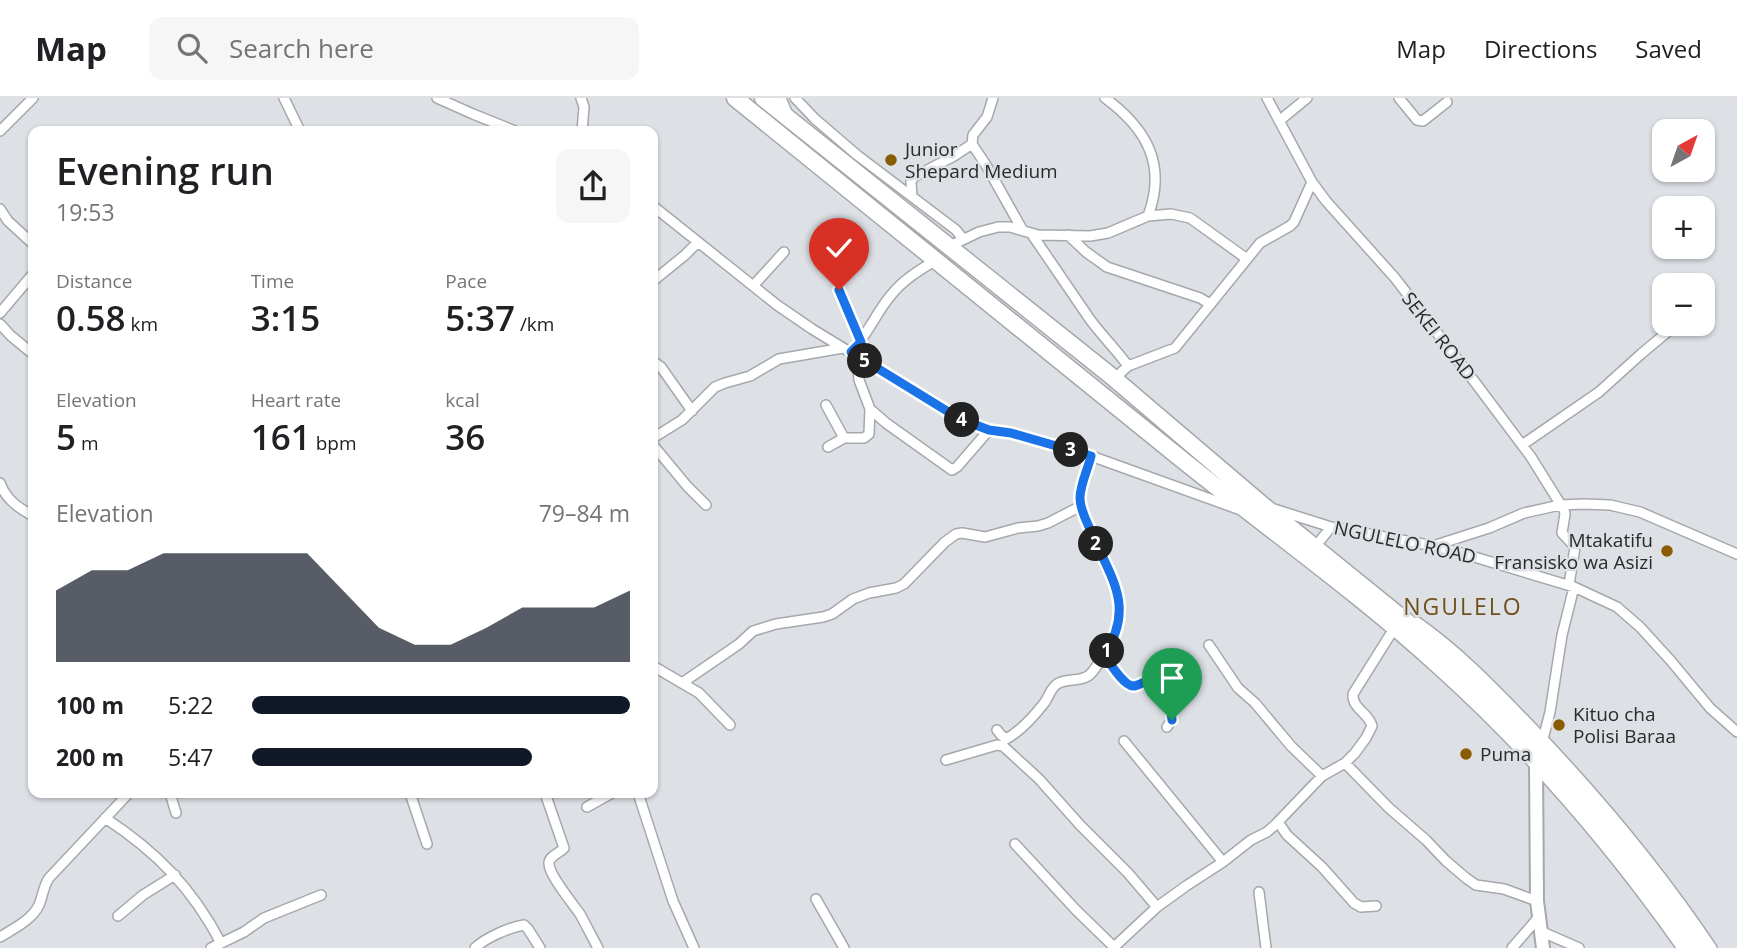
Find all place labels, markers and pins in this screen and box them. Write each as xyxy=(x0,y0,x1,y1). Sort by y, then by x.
place label: Junior Shepard Medium xyxy=(903,136,1058,184)
marker: Junior Shepard Medium xyxy=(883,152,899,168)
pin xyxy=(809,218,869,290)
pin: 5 xyxy=(848,344,882,378)
pin: 4 xyxy=(944,402,979,438)
pin: 3 xyxy=(1054,432,1088,468)
pin: 2 xyxy=(1078,526,1114,562)
place label: Mtakatifu Fransisko wa Asizi xyxy=(1494,527,1653,575)
marker: Mtakatifu Fransisko wa Asizi xyxy=(1659,543,1675,559)
pin: 1 xyxy=(1090,634,1124,668)
pin xyxy=(1142,648,1202,720)
place label: Kituo cha Polisi Baraa xyxy=(1573,701,1676,749)
marker: Kituo cha Polisi Baraa xyxy=(1551,717,1567,733)
place label: Puma xyxy=(1480,741,1531,767)
marker: Puma xyxy=(1458,746,1474,762)

